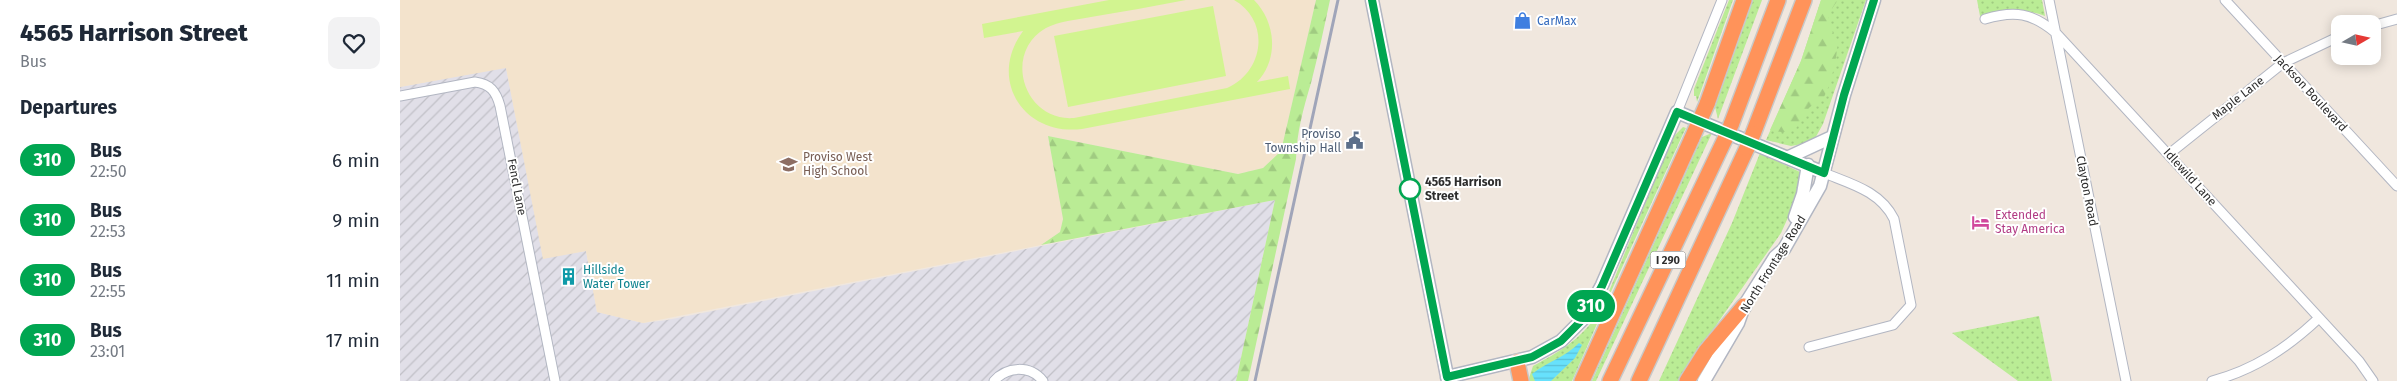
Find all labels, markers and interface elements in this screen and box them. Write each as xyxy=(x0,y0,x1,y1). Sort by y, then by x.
shop icon: CarMax xyxy=(1513,11,1533,31)
place label: CarMax xyxy=(1537,14,1577,28)
north arrow xyxy=(2331,15,2381,65)
map controls xyxy=(2331,15,2381,65)
button: heart xyxy=(328,17,380,69)
text: 4565 Harrison Street xyxy=(20,19,248,47)
text: Bus xyxy=(20,52,47,71)
street label: Jackson Boulevard xyxy=(2272,52,2350,134)
street label: Maple Lane xyxy=(2209,73,2267,123)
text: Departures xyxy=(20,96,117,119)
place label: Proviso Township Hall xyxy=(1265,127,1341,155)
public building icon: Proviso Township Hall xyxy=(1345,131,1365,151)
text: Bus xyxy=(90,139,122,162)
street label: Idlewild Lane xyxy=(2161,145,2219,209)
text: 310 xyxy=(34,149,61,171)
text: 6 min xyxy=(332,149,380,172)
place label: Proviso West High School xyxy=(803,150,873,178)
school or university icon: Proviso West High School xyxy=(779,154,799,174)
street label: Clayton Road xyxy=(2073,155,2101,227)
street label: Fencl Lane xyxy=(505,157,529,217)
text: 22:50 xyxy=(90,162,127,181)
place label: 4565 Harrison Street xyxy=(1425,175,1501,203)
marker: 4565 Harrison Street xyxy=(1399,178,1421,200)
text: Bus xyxy=(90,199,122,222)
place label: Extended Stay America xyxy=(1995,208,2065,236)
text: 310 xyxy=(34,209,61,231)
text: 9 min xyxy=(332,209,380,232)
hotel icon: Extended Stay America xyxy=(1971,212,1991,232)
street label: North Frontage Road xyxy=(1737,213,1809,315)
text: 22:53 xyxy=(90,222,126,241)
road number: I 290 xyxy=(1650,252,1686,268)
text: Bus xyxy=(90,259,122,282)
place label: Hillside Water Tower xyxy=(583,263,650,291)
building icon: Hillside Water Tower xyxy=(559,267,579,287)
text: 310 xyxy=(34,269,61,291)
text: 11 min xyxy=(326,269,380,292)
text: 22:55 xyxy=(90,282,126,301)
line badge: 310 xyxy=(1562,290,1620,322)
text: 310 xyxy=(1577,295,1605,317)
text: Bus xyxy=(90,319,122,342)
text: 310 xyxy=(34,329,61,351)
text: 17 min xyxy=(326,329,380,352)
text: 23:01 xyxy=(90,342,125,361)

